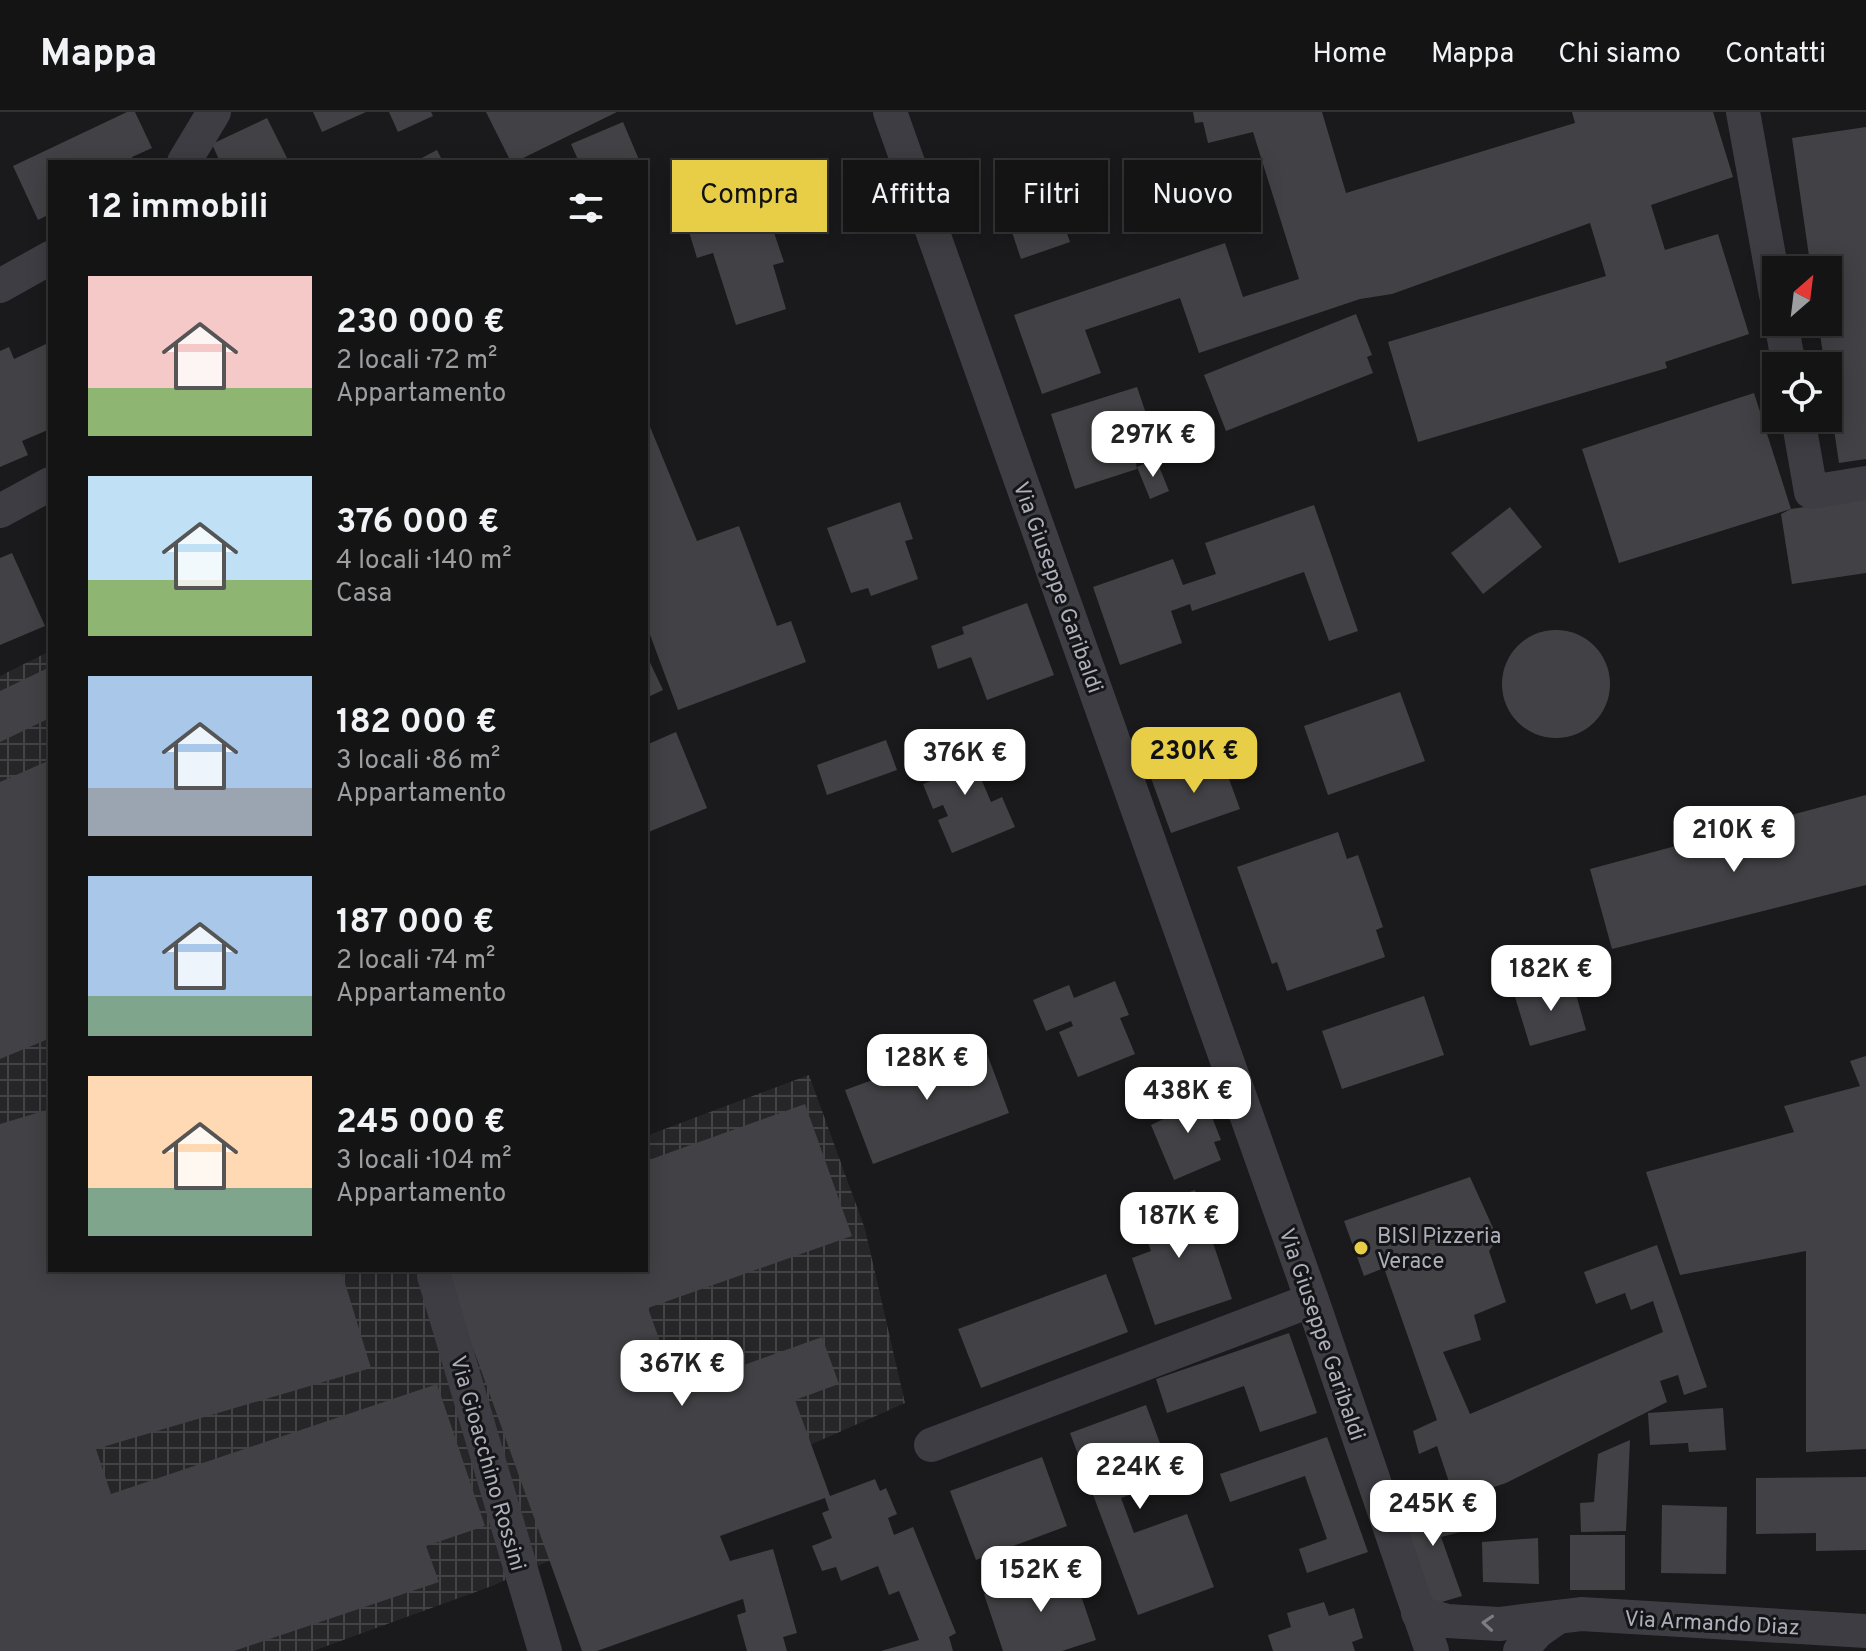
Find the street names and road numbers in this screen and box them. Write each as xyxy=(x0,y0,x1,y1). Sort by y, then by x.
street label: Via Giuseppe Garibaldi xyxy=(1006,478,1107,697)
street label: Via Giuseppe Garibaldi xyxy=(1272,1225,1370,1445)
street label: Via Gioacchino Rossini xyxy=(443,1353,530,1574)
street label: Via Armando Diaz xyxy=(1623,1606,1800,1643)

